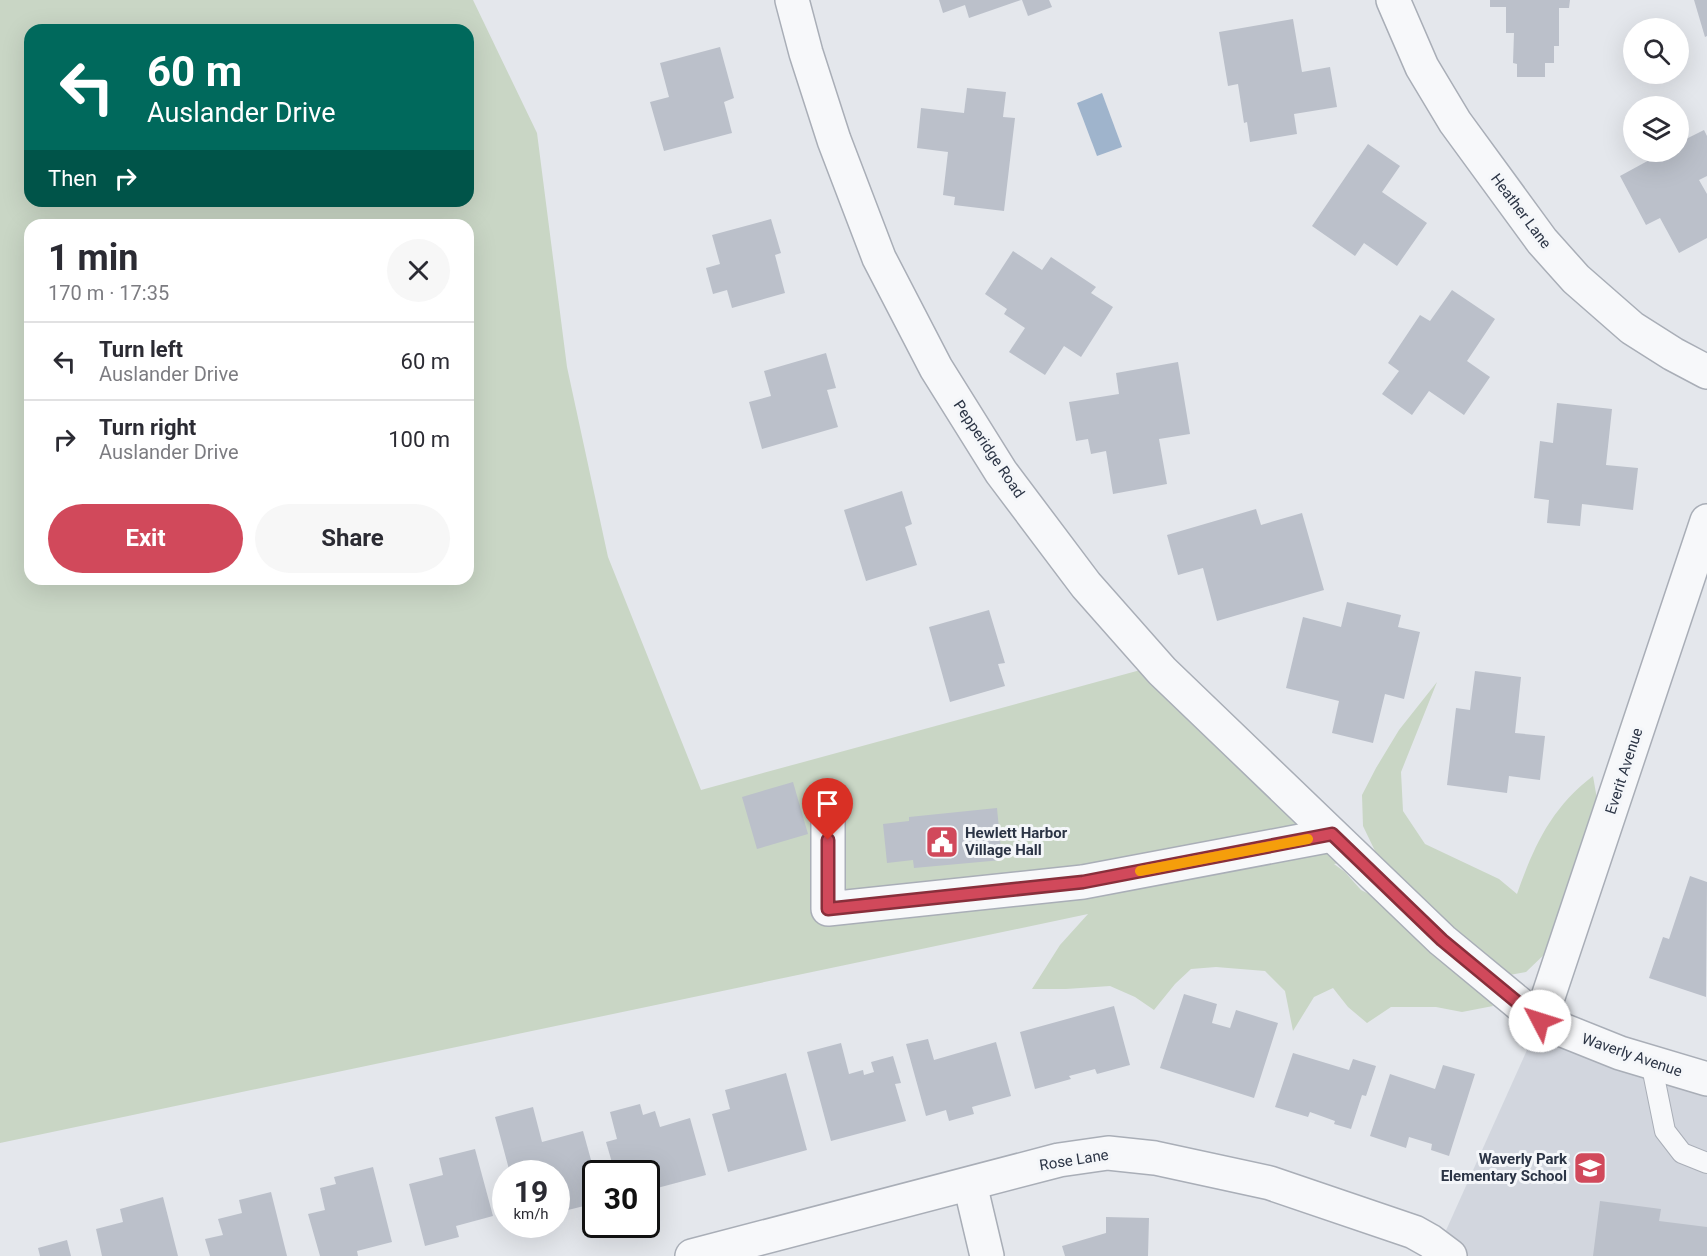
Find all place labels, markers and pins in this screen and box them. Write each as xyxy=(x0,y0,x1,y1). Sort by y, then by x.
pin xyxy=(802,778,853,840)
public building icon: Hewlett Harbor Village Hall xyxy=(924,824,960,860)
place label: Hewlett Harbor Village Hall xyxy=(965,824,1068,859)
place label: Waverly Park Elementary School xyxy=(1441,1150,1568,1185)
school or university icon: Waverly Park Elementary School xyxy=(1572,1150,1608,1186)

